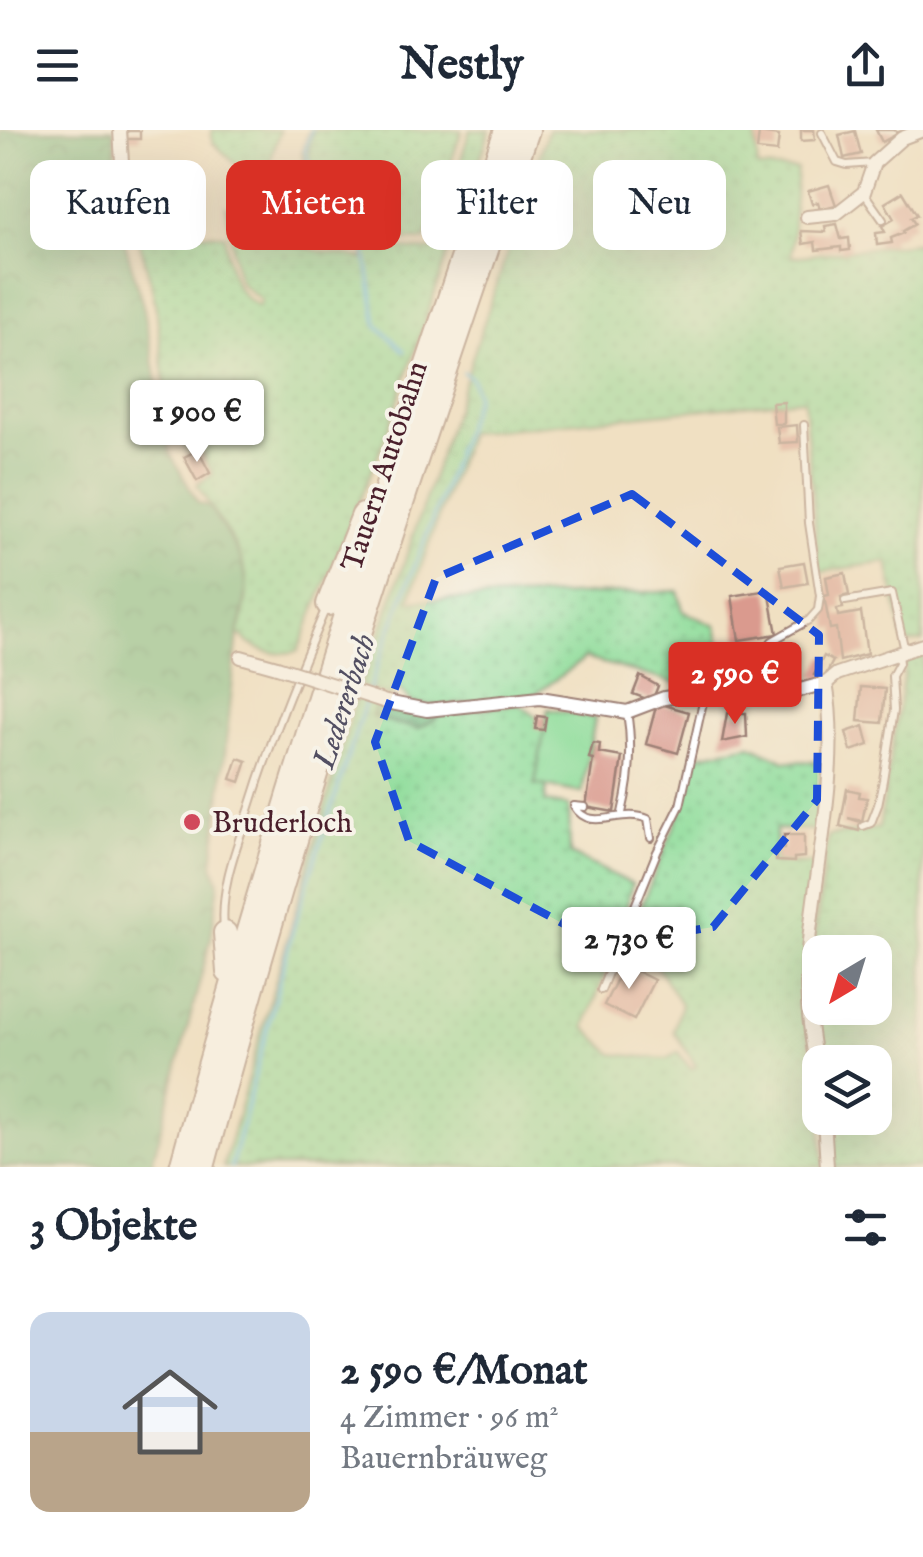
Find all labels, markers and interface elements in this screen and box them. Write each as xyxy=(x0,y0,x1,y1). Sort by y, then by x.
text: Nestly xyxy=(400,37,523,94)
icon: menu xyxy=(30,38,85,93)
icon: share xyxy=(838,38,893,93)
chip: Kaufen xyxy=(30,160,206,250)
chip: Mieten xyxy=(226,160,401,250)
chip: Filter xyxy=(421,160,573,250)
chip: Neu xyxy=(593,160,726,250)
street label: Tauern Autobahn xyxy=(334,357,438,576)
pin: 1 900 € xyxy=(105,380,289,465)
text: 1 900 € xyxy=(152,392,242,433)
water label: Ledererbach xyxy=(304,629,386,775)
pin: 2 590 € xyxy=(643,642,827,727)
text: 2 590 € xyxy=(690,654,780,695)
place label: Bruderloch xyxy=(212,805,352,843)
marker: Bruderloch xyxy=(181,811,203,833)
pin: 2 730 € xyxy=(537,907,721,992)
text: 2 730 € xyxy=(584,919,674,960)
north arrow xyxy=(802,935,892,1025)
map controls xyxy=(802,935,892,1135)
button: layers xyxy=(802,1045,892,1135)
icon: filters xyxy=(838,1200,893,1255)
text: 3 Objekte xyxy=(30,1201,197,1254)
text: 2 590 €/Monat xyxy=(340,1345,588,1398)
icon: home xyxy=(110,1352,230,1472)
text: 4 Zimmer · 96 m² xyxy=(340,1398,559,1439)
text: Bauernbräuweg xyxy=(340,1439,547,1480)

